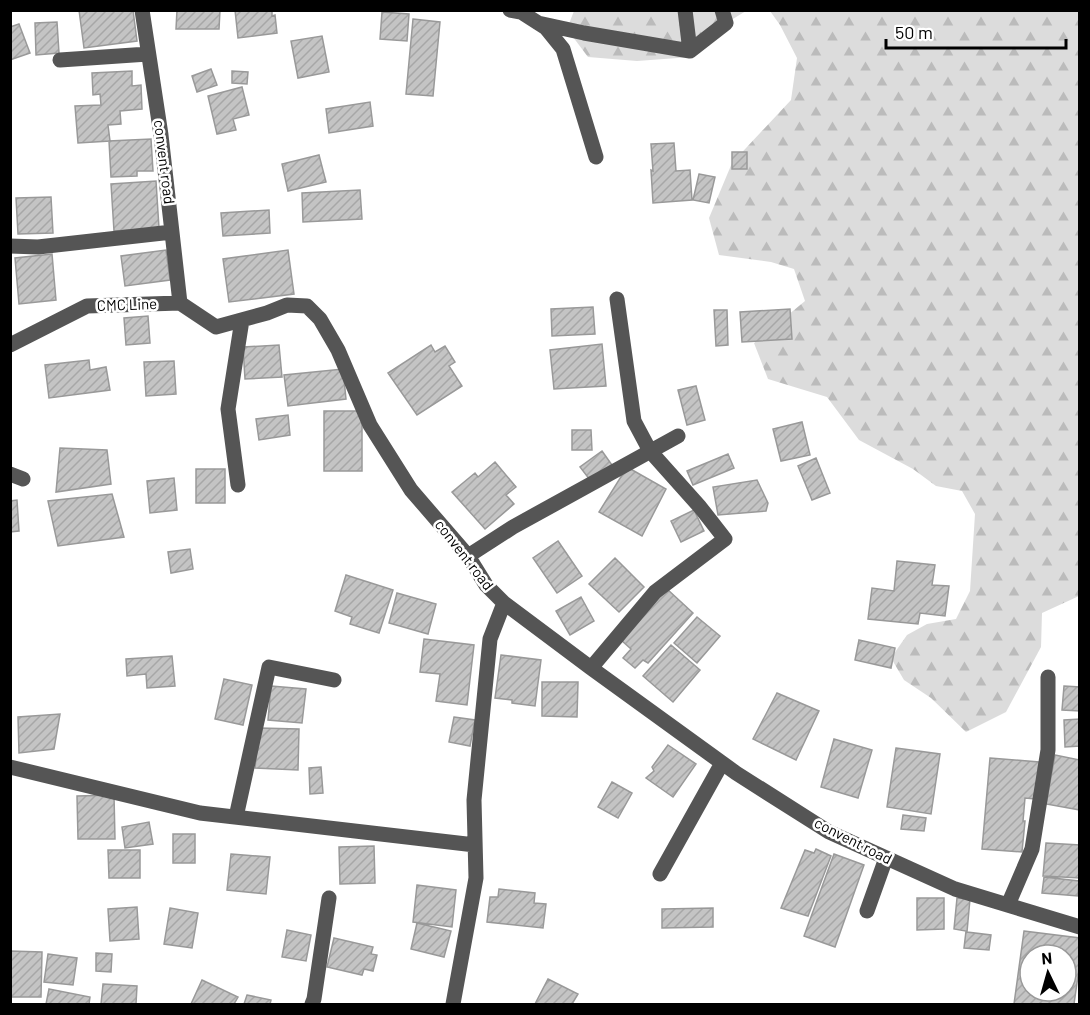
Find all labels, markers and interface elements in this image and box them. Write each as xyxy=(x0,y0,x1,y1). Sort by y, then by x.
scale bar xyxy=(886,12,1066,50)
text: 50 m xyxy=(895,21,933,43)
street label: convent road xyxy=(151,119,179,205)
street label: CMC Line xyxy=(97,294,157,314)
street label: convent road xyxy=(432,515,498,593)
street label: convent road xyxy=(812,813,895,867)
north arrow xyxy=(1018,943,1078,1003)
text: N xyxy=(1041,948,1053,967)

